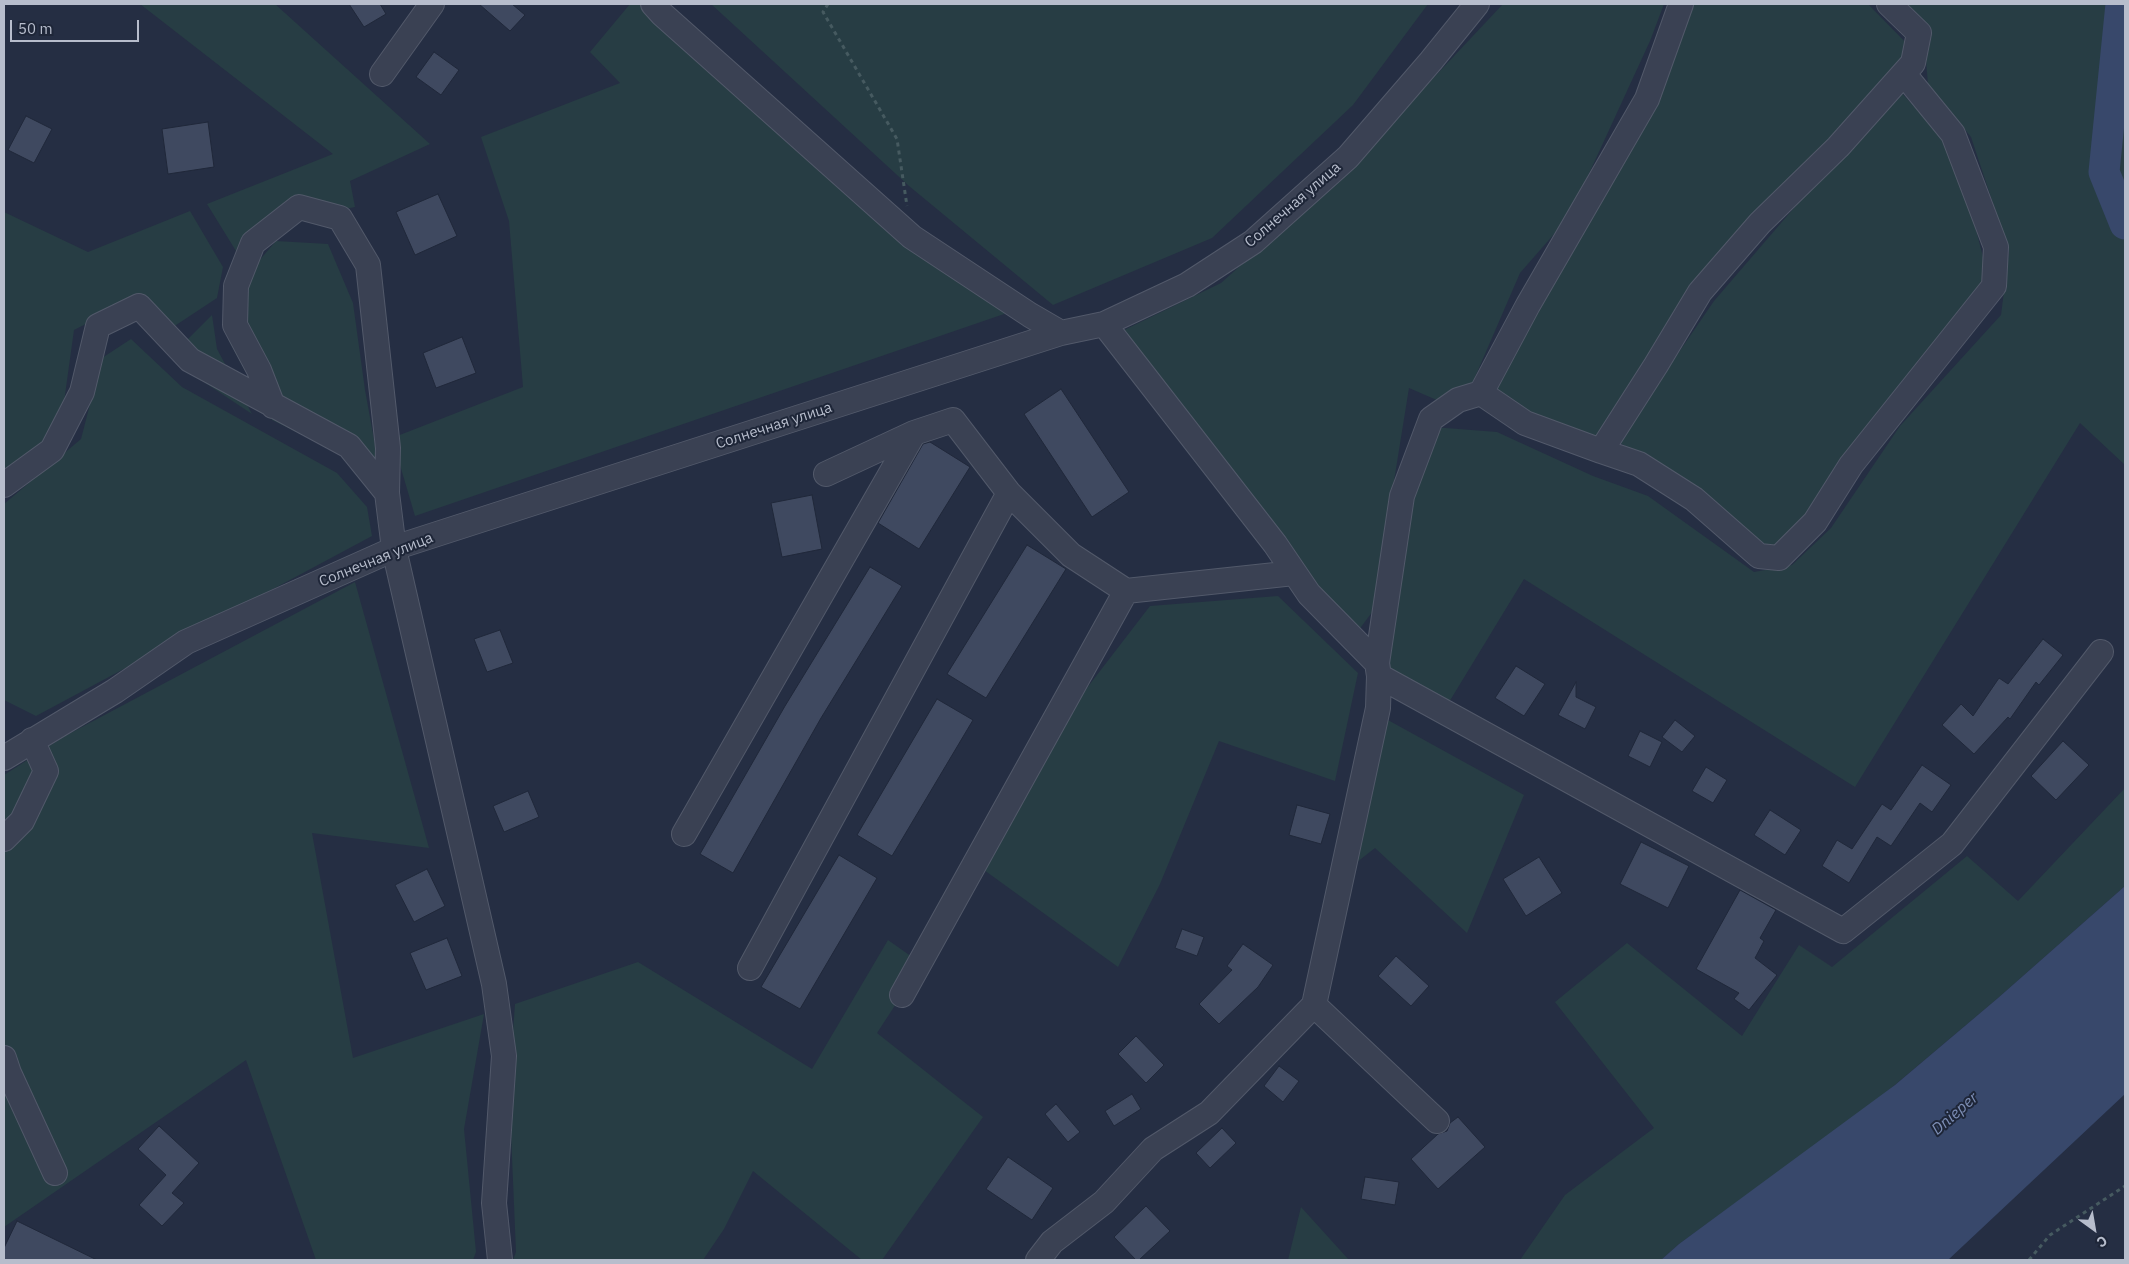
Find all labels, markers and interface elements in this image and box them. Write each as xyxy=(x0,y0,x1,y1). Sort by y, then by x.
scale bar xyxy=(12,10,141,42)
text: 50 m xyxy=(18,19,53,38)
street label: Солнечная улица xyxy=(1241,158,1345,252)
street label: Солнечная улица xyxy=(714,399,834,453)
street label: Солнечная улица xyxy=(316,529,436,591)
water label: Dnieper xyxy=(1928,1089,1982,1139)
north arrow xyxy=(2069,1204,2119,1254)
text: С xyxy=(2093,1232,2111,1252)

